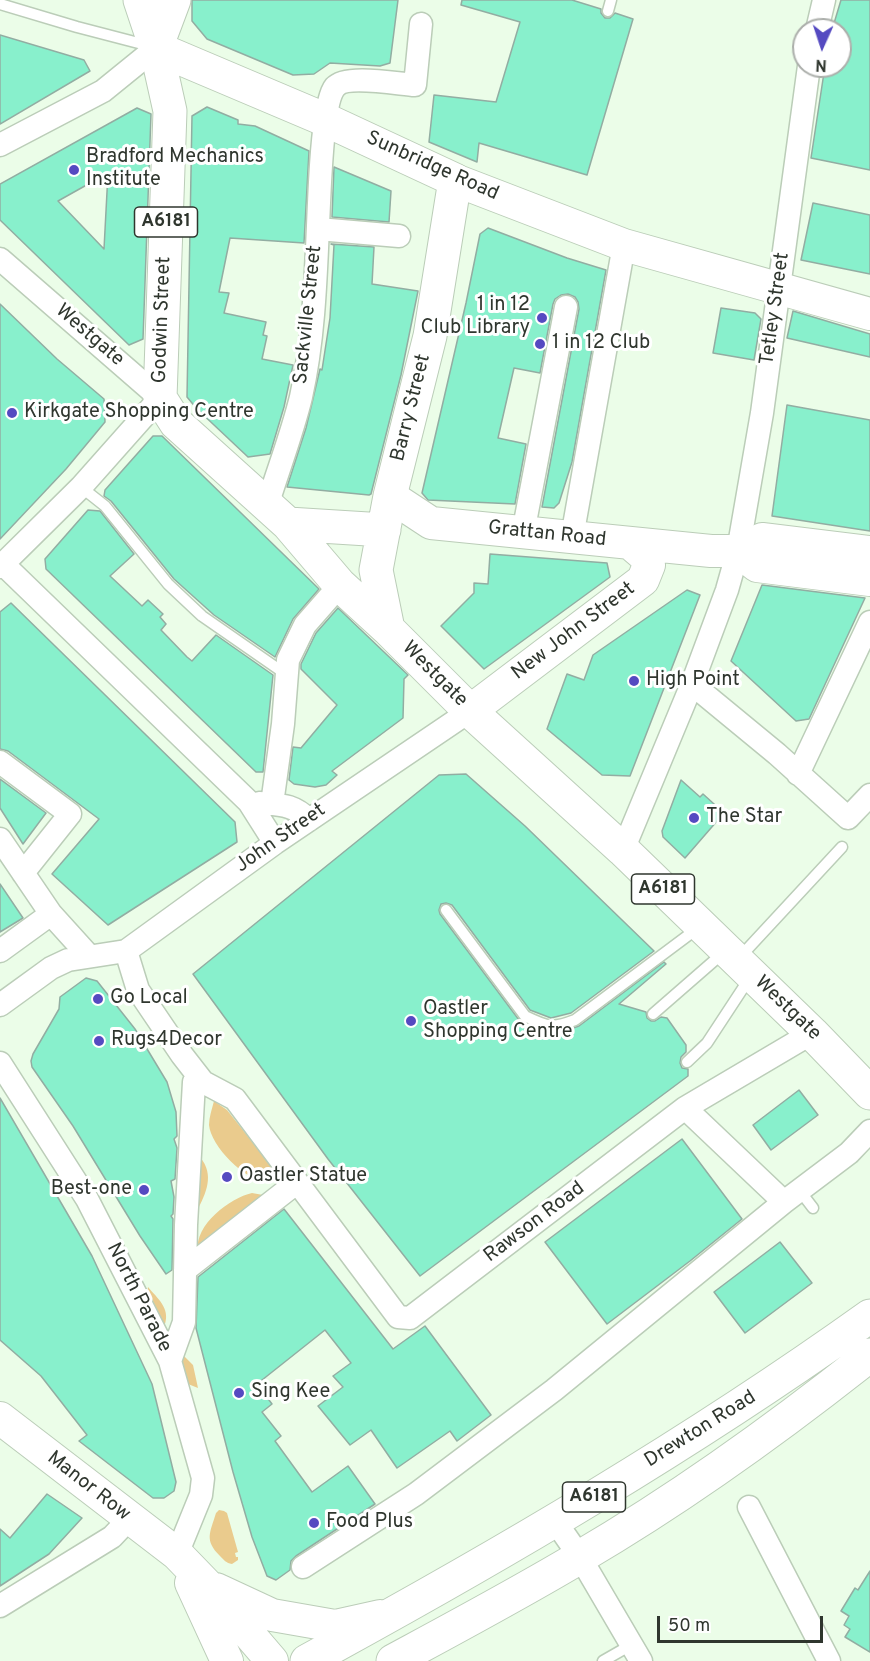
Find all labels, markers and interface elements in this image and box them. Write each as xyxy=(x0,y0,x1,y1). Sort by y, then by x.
north arrow xyxy=(792,18,852,78)
text: N xyxy=(815,54,827,74)
street label: Sunbridge Road xyxy=(362,127,502,207)
place label: Bradford Mechanics Institute xyxy=(86,146,264,193)
marker: Bradford Mechanics Institute xyxy=(67,163,81,177)
road number: A6181 xyxy=(134,207,198,237)
street label: Sackville Street xyxy=(290,244,328,386)
street label: Tetley Street xyxy=(756,251,796,367)
street label: Godwin Street xyxy=(149,256,177,384)
place label: 1 in 12 Club Library xyxy=(421,294,530,341)
street label: Westgate xyxy=(50,300,128,372)
marker: 1 in 12 Club Library xyxy=(535,311,549,325)
place label: 1 in 12 Club xyxy=(552,332,650,356)
marker: 1 in 12 Club xyxy=(533,337,547,351)
street label: Barry Street xyxy=(387,352,437,464)
place label: Kirkgate Shopping Centre xyxy=(24,401,254,425)
marker: Kirkgate Shopping Centre xyxy=(5,406,19,420)
street label: Grattan Road xyxy=(487,517,607,553)
street label: New John Street xyxy=(508,578,640,686)
street label: Westgate xyxy=(396,637,472,713)
place label: High Point xyxy=(646,669,740,693)
marker: High Point xyxy=(627,674,641,688)
street label: John Street xyxy=(231,799,331,879)
place label: The Star xyxy=(706,806,782,830)
marker: The Star xyxy=(687,811,701,825)
road number: A6181 xyxy=(632,874,694,904)
street label: Westgate xyxy=(749,971,825,1047)
place label: Go Local xyxy=(110,987,188,1011)
marker: Go Local xyxy=(91,992,105,1006)
place label: Oastler Shopping Centre xyxy=(423,998,572,1045)
marker: Oastler Shopping Centre xyxy=(404,1014,418,1028)
place label: Rugs4Decor xyxy=(111,1029,222,1053)
marker: Rugs4Decor xyxy=(92,1034,106,1048)
place label: Oastler Statue xyxy=(239,1165,367,1189)
marker: Oastler Statue xyxy=(220,1170,234,1184)
street label: Rawson Road xyxy=(480,1177,590,1269)
place label: Best-one xyxy=(51,1178,132,1202)
marker: Best-one xyxy=(137,1183,151,1197)
street label: North Parade xyxy=(100,1239,176,1357)
place label: Sing Kee xyxy=(251,1381,330,1405)
marker: Sing Kee xyxy=(232,1386,246,1400)
street label: Drewton Road xyxy=(641,1386,761,1474)
street label: Manor Row xyxy=(41,1447,135,1527)
road number: A6181 xyxy=(562,1482,626,1512)
place label: Food Plus xyxy=(326,1511,413,1535)
marker: Food Plus xyxy=(307,1516,321,1530)
scale bar xyxy=(660,1604,826,1642)
text: 50 m xyxy=(668,1615,710,1638)

